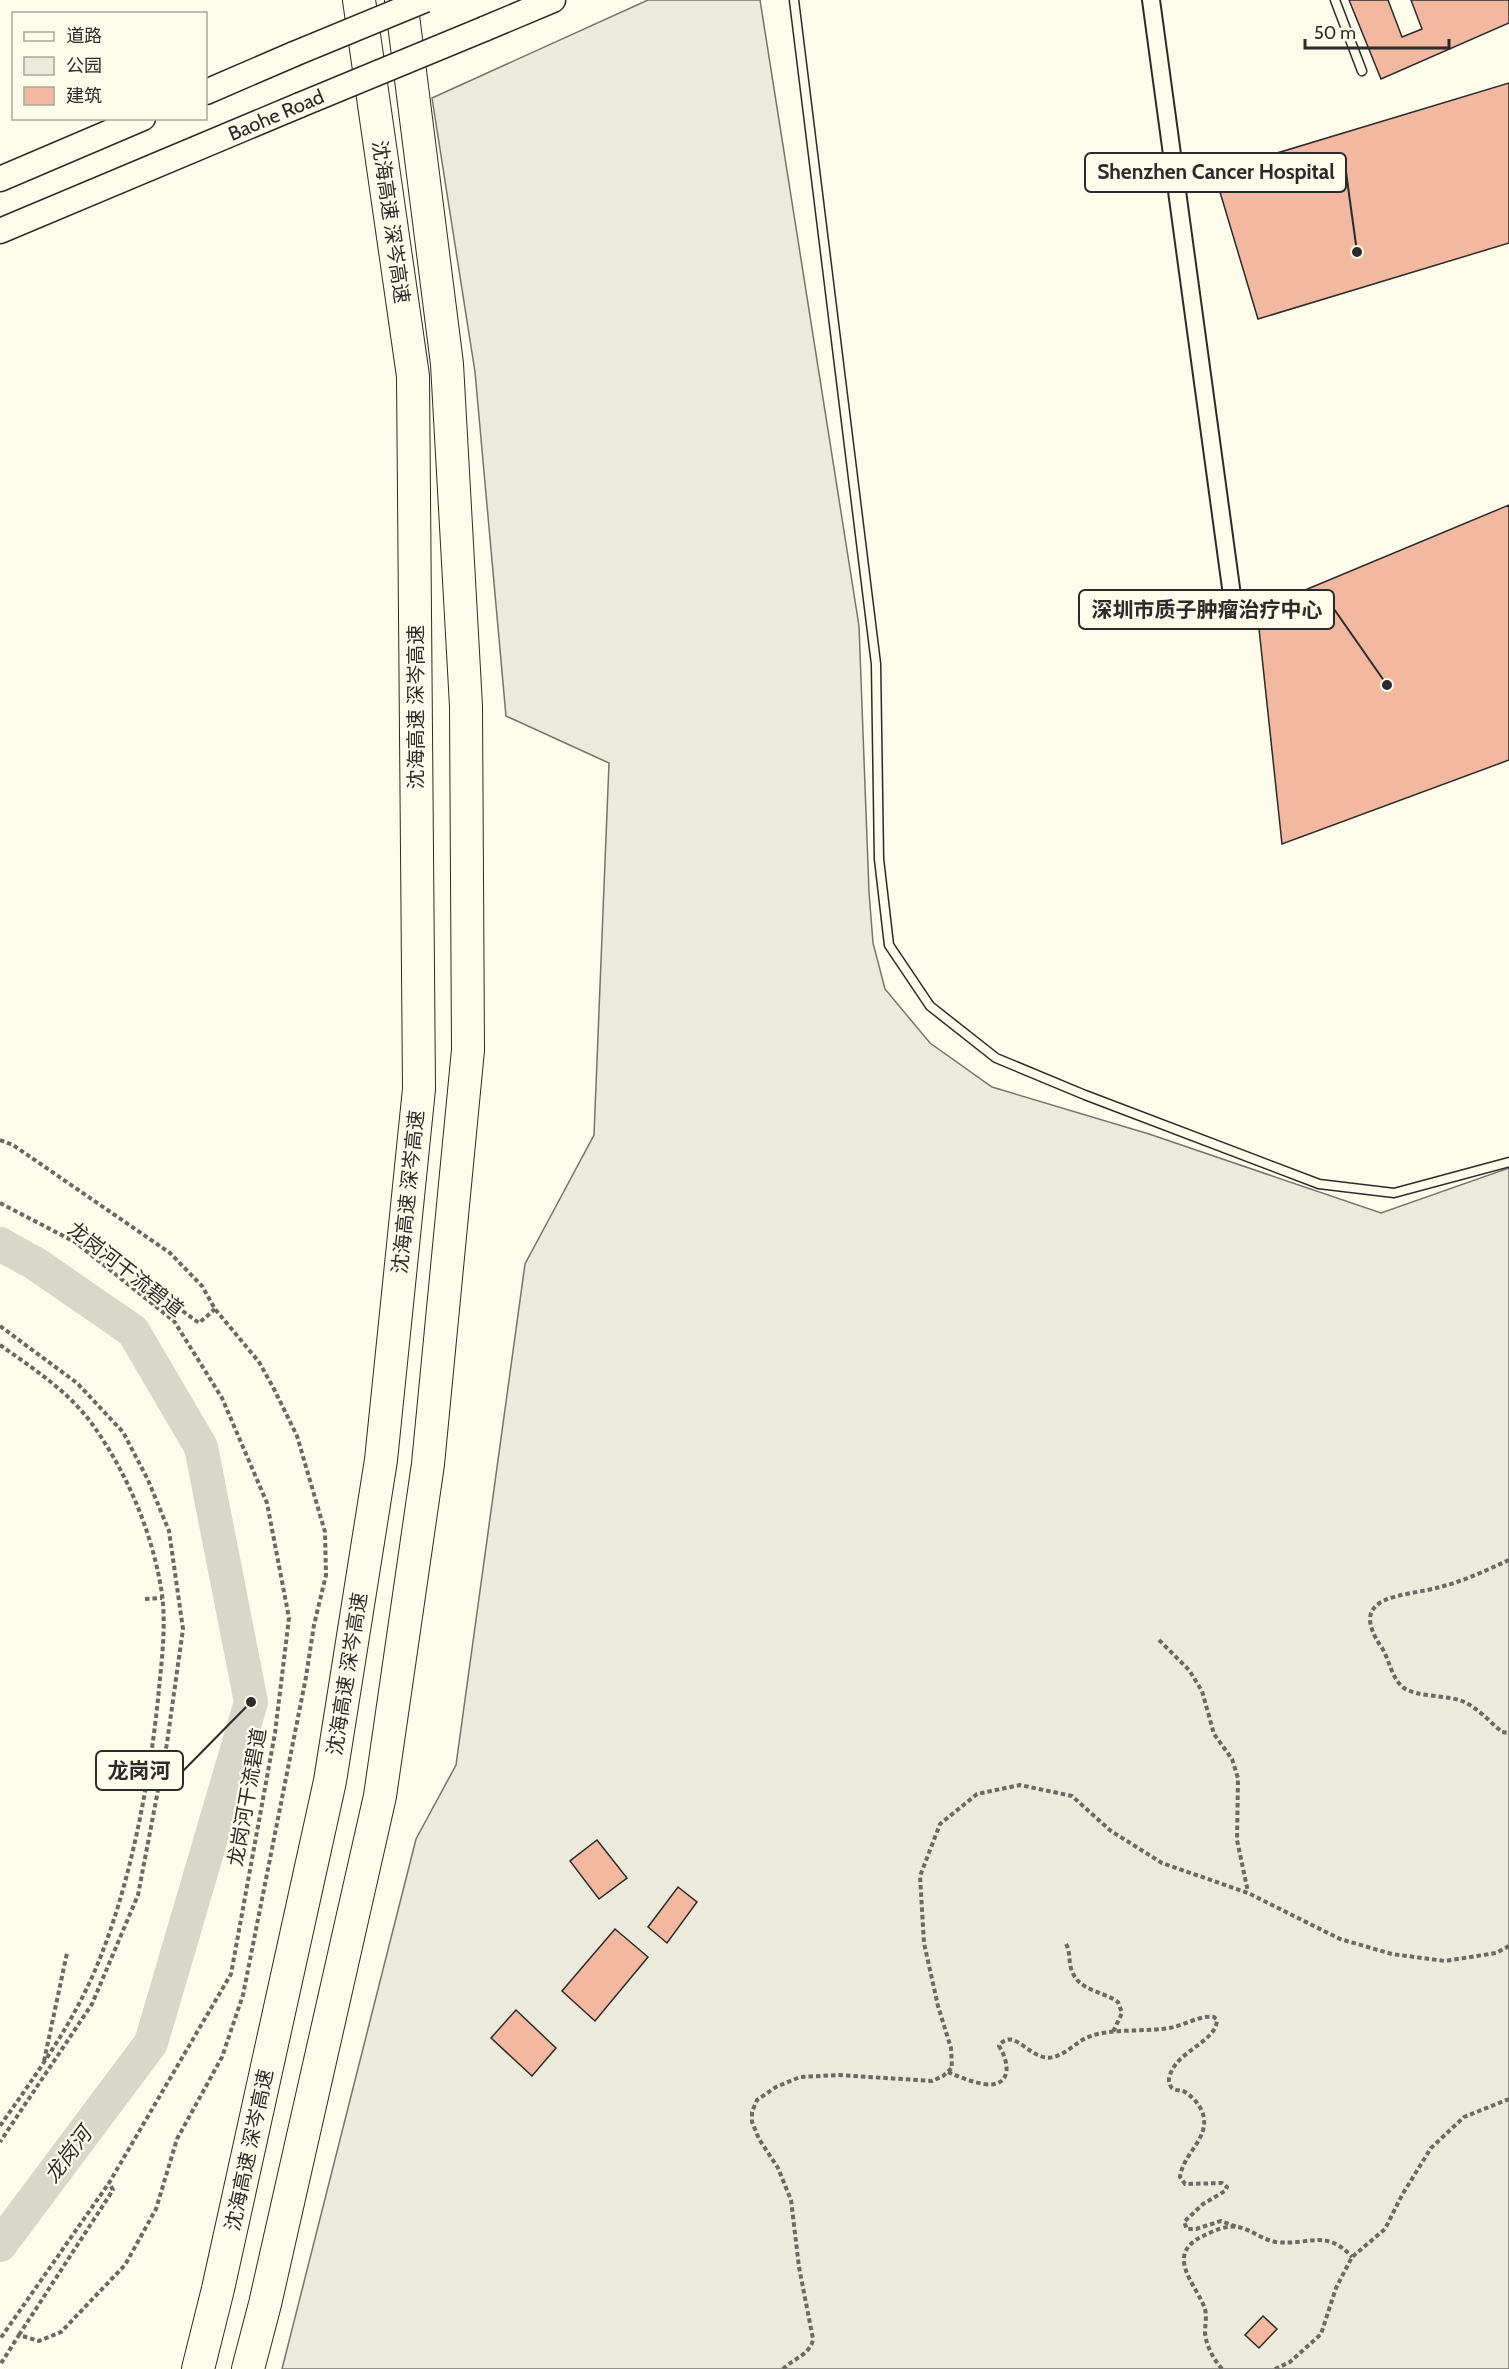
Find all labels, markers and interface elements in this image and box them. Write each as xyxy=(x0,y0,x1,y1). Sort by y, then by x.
legend xyxy=(12,12,207,120)
scale bar xyxy=(1305,12,1449,50)
text: 50 m xyxy=(1314,22,1356,44)
text: 道路 xyxy=(66,25,102,47)
text: 公园 xyxy=(66,55,102,77)
street label: Baohe Road xyxy=(225,84,327,146)
text: 建筑 xyxy=(66,85,102,107)
street label: 沈海高速 深岑高速 xyxy=(368,139,414,305)
callout: Shenzhen Cancer Hospital xyxy=(1085,153,1346,192)
text: Shenzhen Cancer Hospital xyxy=(1097,159,1335,184)
callout: 深圳市质子肿瘤治疗中心 xyxy=(1079,590,1334,629)
text: 深圳市质子肿瘤治疗中心 xyxy=(1092,597,1323,622)
street label: 沈海高速 深岑高速 xyxy=(404,625,428,789)
street label: 沈海高速 深岑高速 xyxy=(387,1109,429,1275)
street label: 龙岗河干流碧道 xyxy=(63,1216,189,1322)
street label: 沈海高速 深岑高速 xyxy=(322,1591,372,1757)
street label: 龙岗河干流碧道 xyxy=(223,1726,271,1868)
callout: 龙岗河 xyxy=(96,1751,183,1790)
text: 龙岗河 xyxy=(108,1758,171,1783)
street label: 沈海高速 深岑高速 xyxy=(220,2067,278,2233)
water label: 龙岗河 xyxy=(39,2119,99,2187)

